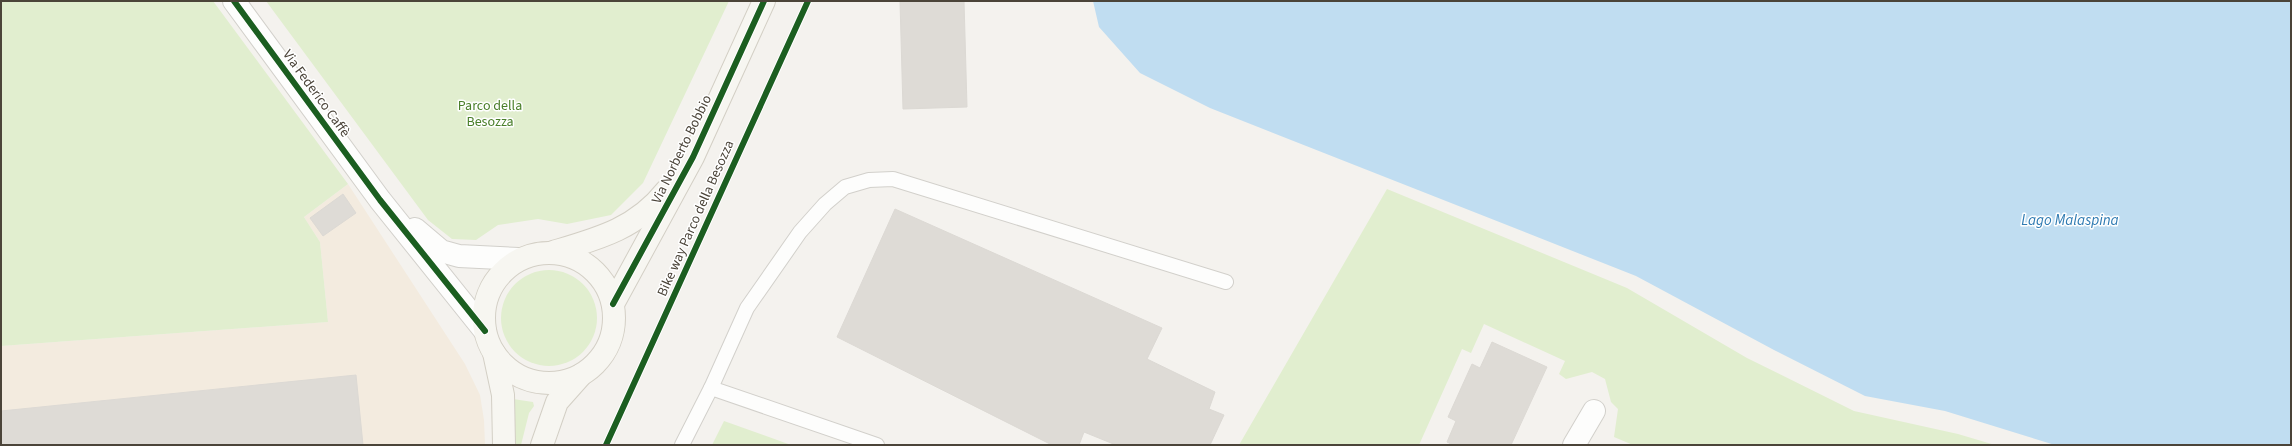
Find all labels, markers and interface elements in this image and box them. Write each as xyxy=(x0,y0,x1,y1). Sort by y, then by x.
street label: Via Federico Caffè xyxy=(278,46,355,141)
street label: Via Norberto Bobbio xyxy=(647,92,717,207)
park label: Parco della Besozza xyxy=(458,96,522,132)
street label: Bike way Parco della Besozza xyxy=(652,137,739,300)
water label: Lago Malaspina xyxy=(2021,210,2119,231)

